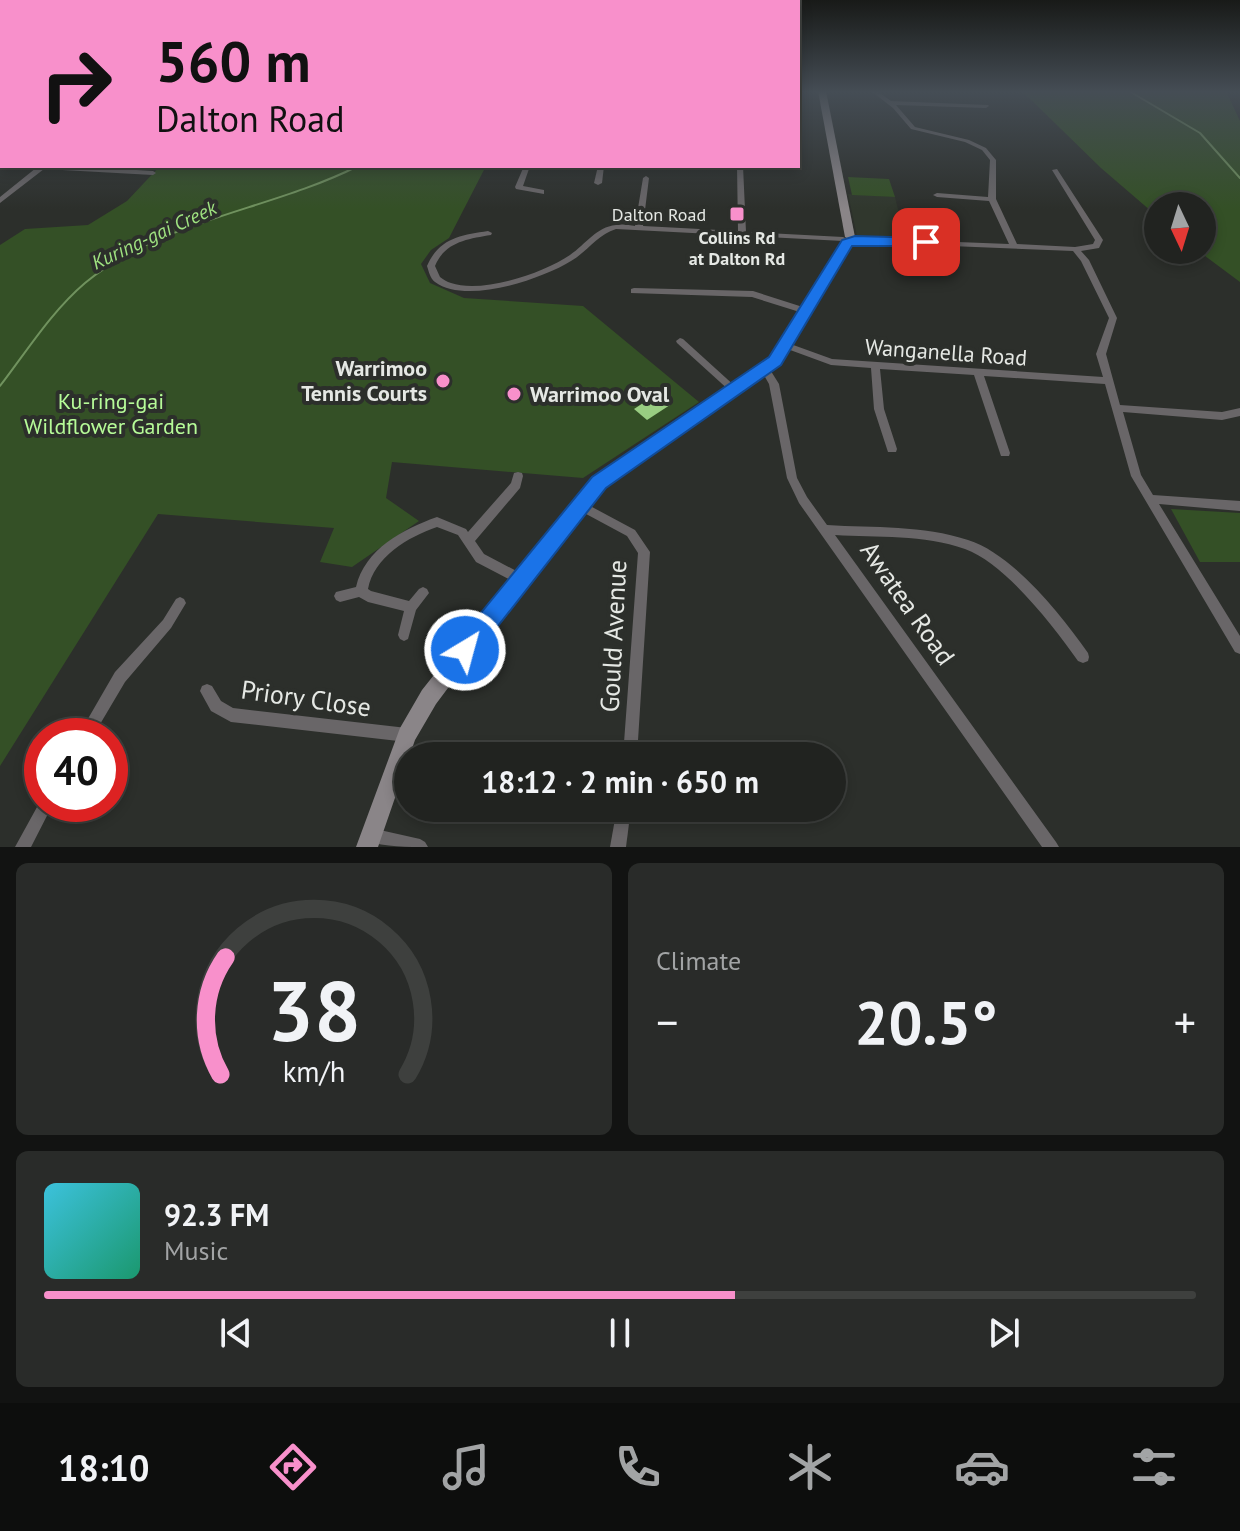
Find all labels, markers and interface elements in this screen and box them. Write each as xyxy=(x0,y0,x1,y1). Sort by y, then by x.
text: 560 m xyxy=(156,25,311,97)
icon: right xyxy=(24,32,128,136)
text: Dalton Road xyxy=(156,95,345,142)
north arrow xyxy=(1144,192,1216,264)
map controls xyxy=(1144,192,1216,264)
water label: Kuring-gai Creek xyxy=(87,194,222,275)
street label: Dalton Road xyxy=(612,203,706,226)
marker: Collins Rd at Dalton Rd xyxy=(728,205,746,223)
pin xyxy=(892,208,960,276)
icon: arrive xyxy=(904,220,948,264)
place label: Collins Rd at Dalton Rd xyxy=(689,226,785,270)
street label: Wanganella Road xyxy=(864,332,1028,372)
place label: Warrimoo Tennis Courts xyxy=(301,354,427,407)
marker: Warrimoo Tennis Courts xyxy=(434,372,452,390)
place label: Warrimoo Oval xyxy=(530,380,670,408)
marker: Warrimoo Oval xyxy=(505,385,523,403)
park label: Ku-ring-gai Wildflower Garden xyxy=(24,387,198,440)
street label: Awatea Road xyxy=(853,535,963,671)
street label: Gould Avenue xyxy=(593,559,633,713)
position arrow xyxy=(423,608,507,692)
street label: Priory Close xyxy=(239,673,373,723)
speed limit sign: 40 xyxy=(24,718,128,822)
text: 18:12 · 2 min · 650 m xyxy=(481,762,759,801)
text: Climate xyxy=(656,944,741,977)
text: 38 xyxy=(267,956,361,1064)
text: 20.5° xyxy=(854,983,998,1061)
text: − xyxy=(656,993,678,1050)
text: + xyxy=(1174,993,1196,1050)
text: km/h xyxy=(283,1053,345,1090)
text: 92.3 FM xyxy=(164,1195,269,1234)
text: Music xyxy=(164,1234,228,1267)
icon: previous xyxy=(214,1311,258,1355)
icon: pause xyxy=(598,1311,642,1355)
icon: next xyxy=(982,1311,1026,1355)
icon: directions xyxy=(265,1439,321,1495)
icon: music xyxy=(438,1439,494,1495)
icon: phone xyxy=(610,1439,666,1495)
icon: climate xyxy=(782,1439,838,1495)
icon: car xyxy=(954,1439,1010,1495)
icon: filters xyxy=(1126,1439,1182,1495)
text: 18:10 xyxy=(58,1444,149,1491)

